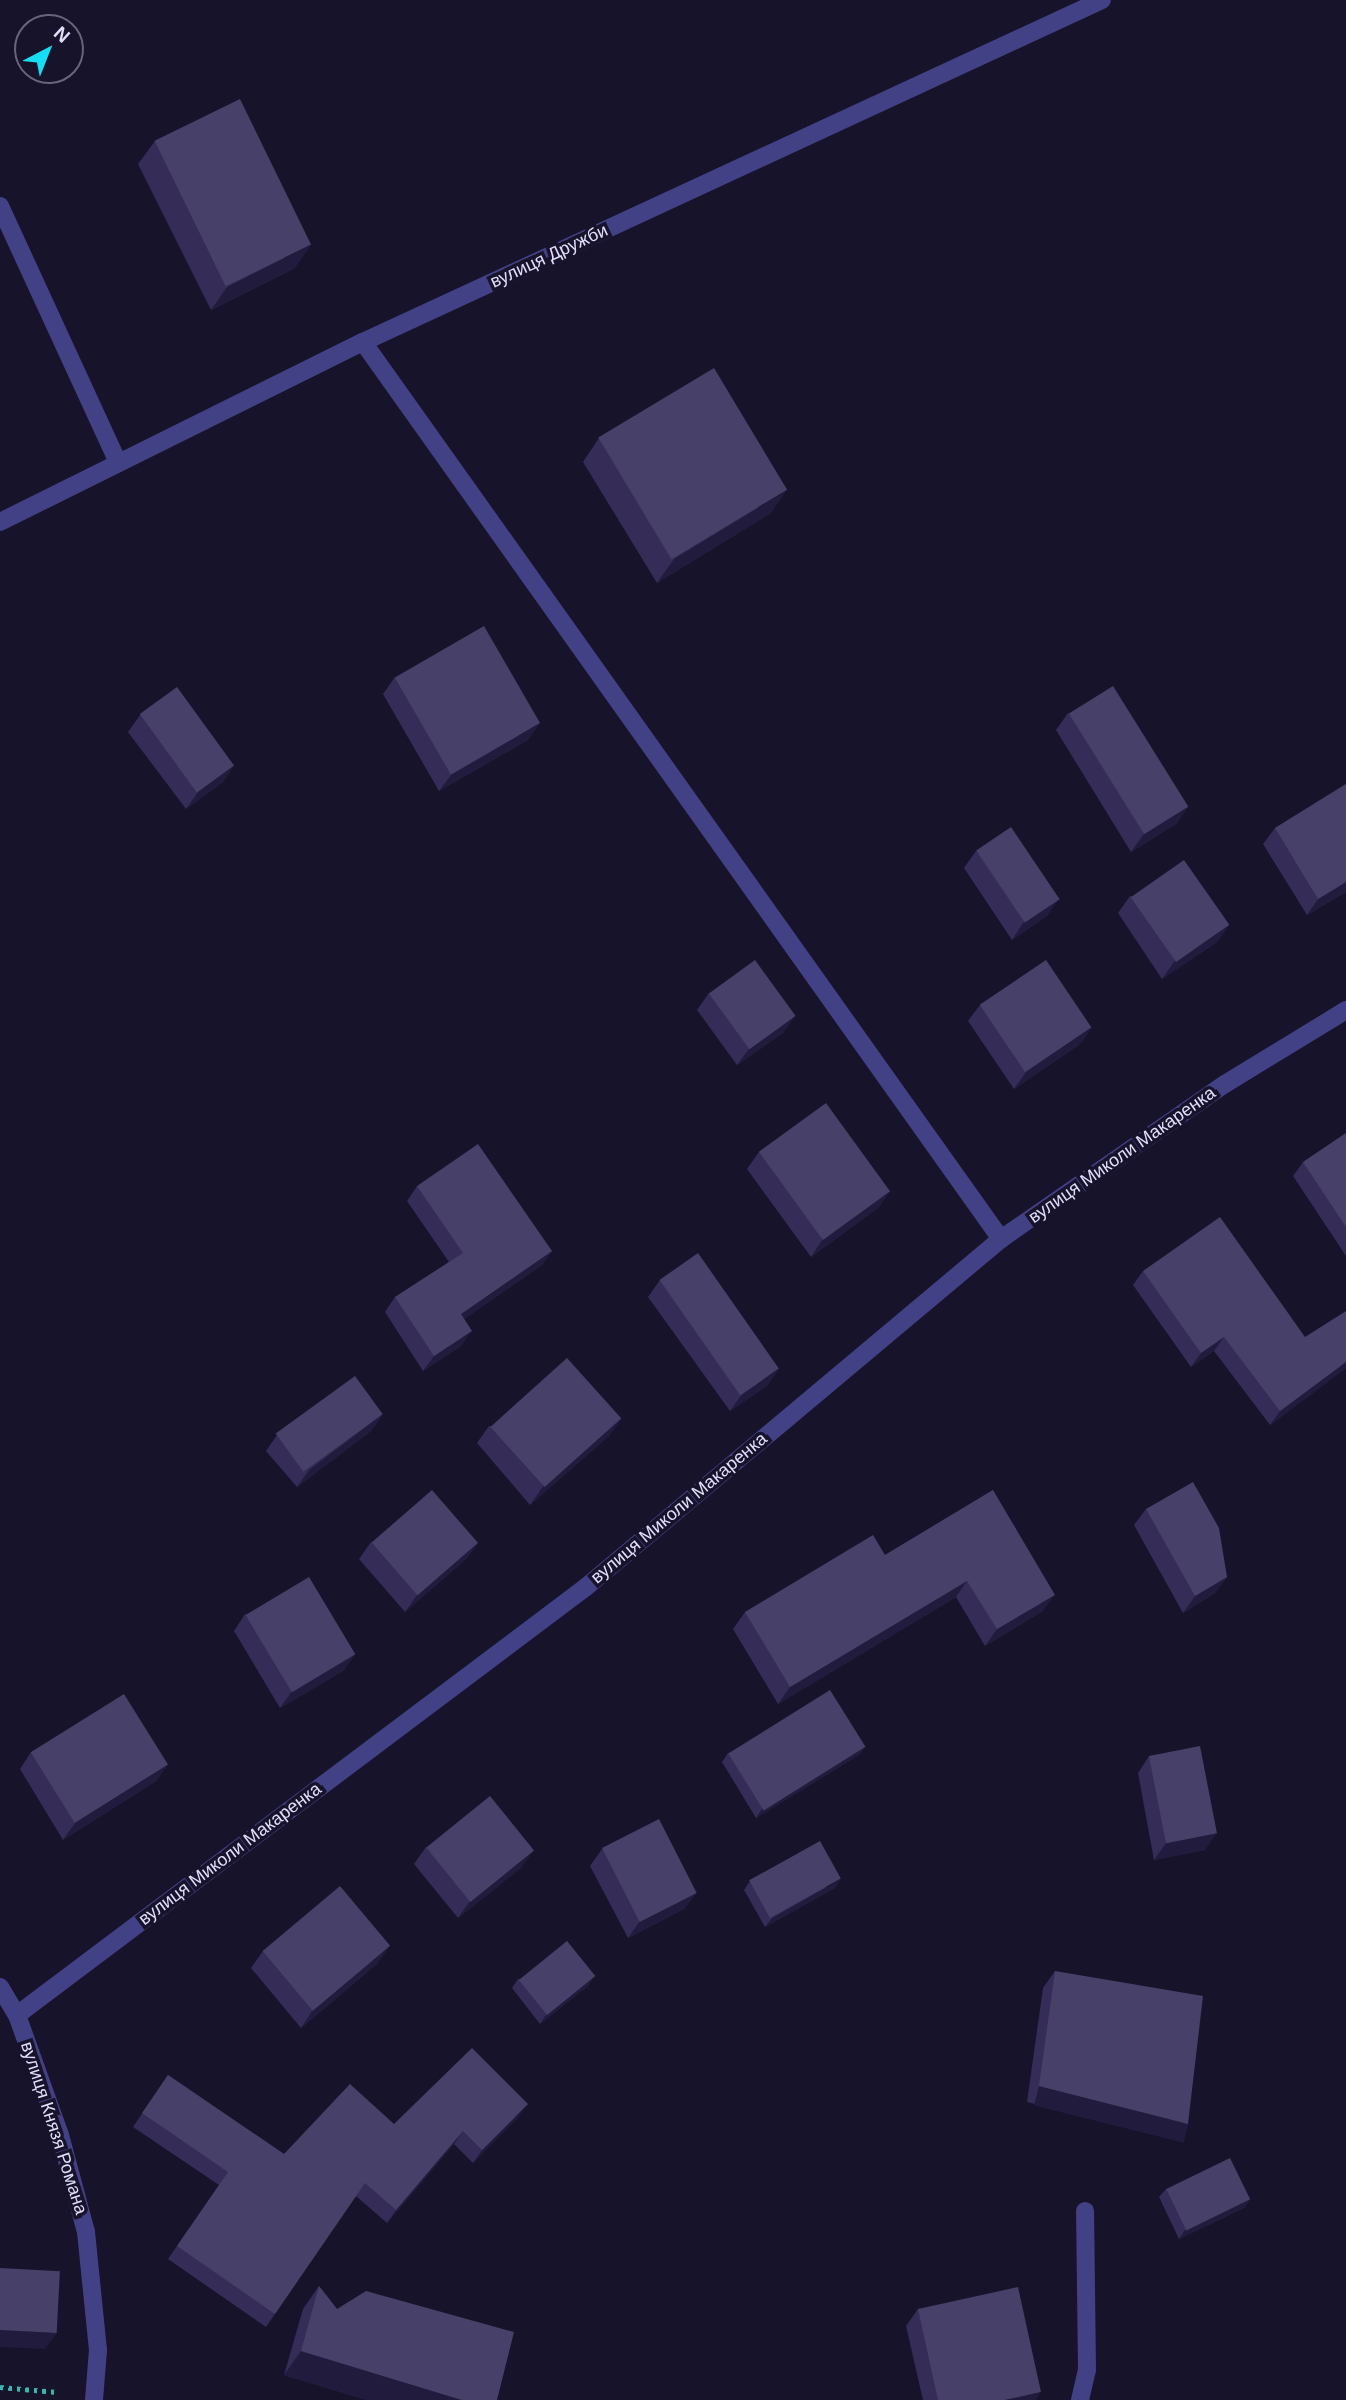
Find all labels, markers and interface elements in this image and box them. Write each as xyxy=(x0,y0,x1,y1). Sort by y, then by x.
north arrow xyxy=(14,14,84,84)
text: N xyxy=(50,22,74,47)
street label: вулиця Дружби xyxy=(487,219,611,293)
street label: вулиця Миколи Макаренка xyxy=(1024,1082,1220,1228)
street label: вулиця Миколи Макаренка xyxy=(586,1428,772,1588)
street label: вулиця Миколи Макаренка xyxy=(134,1778,326,1930)
street label: вулиця Князя Романа xyxy=(16,2039,92,2217)

